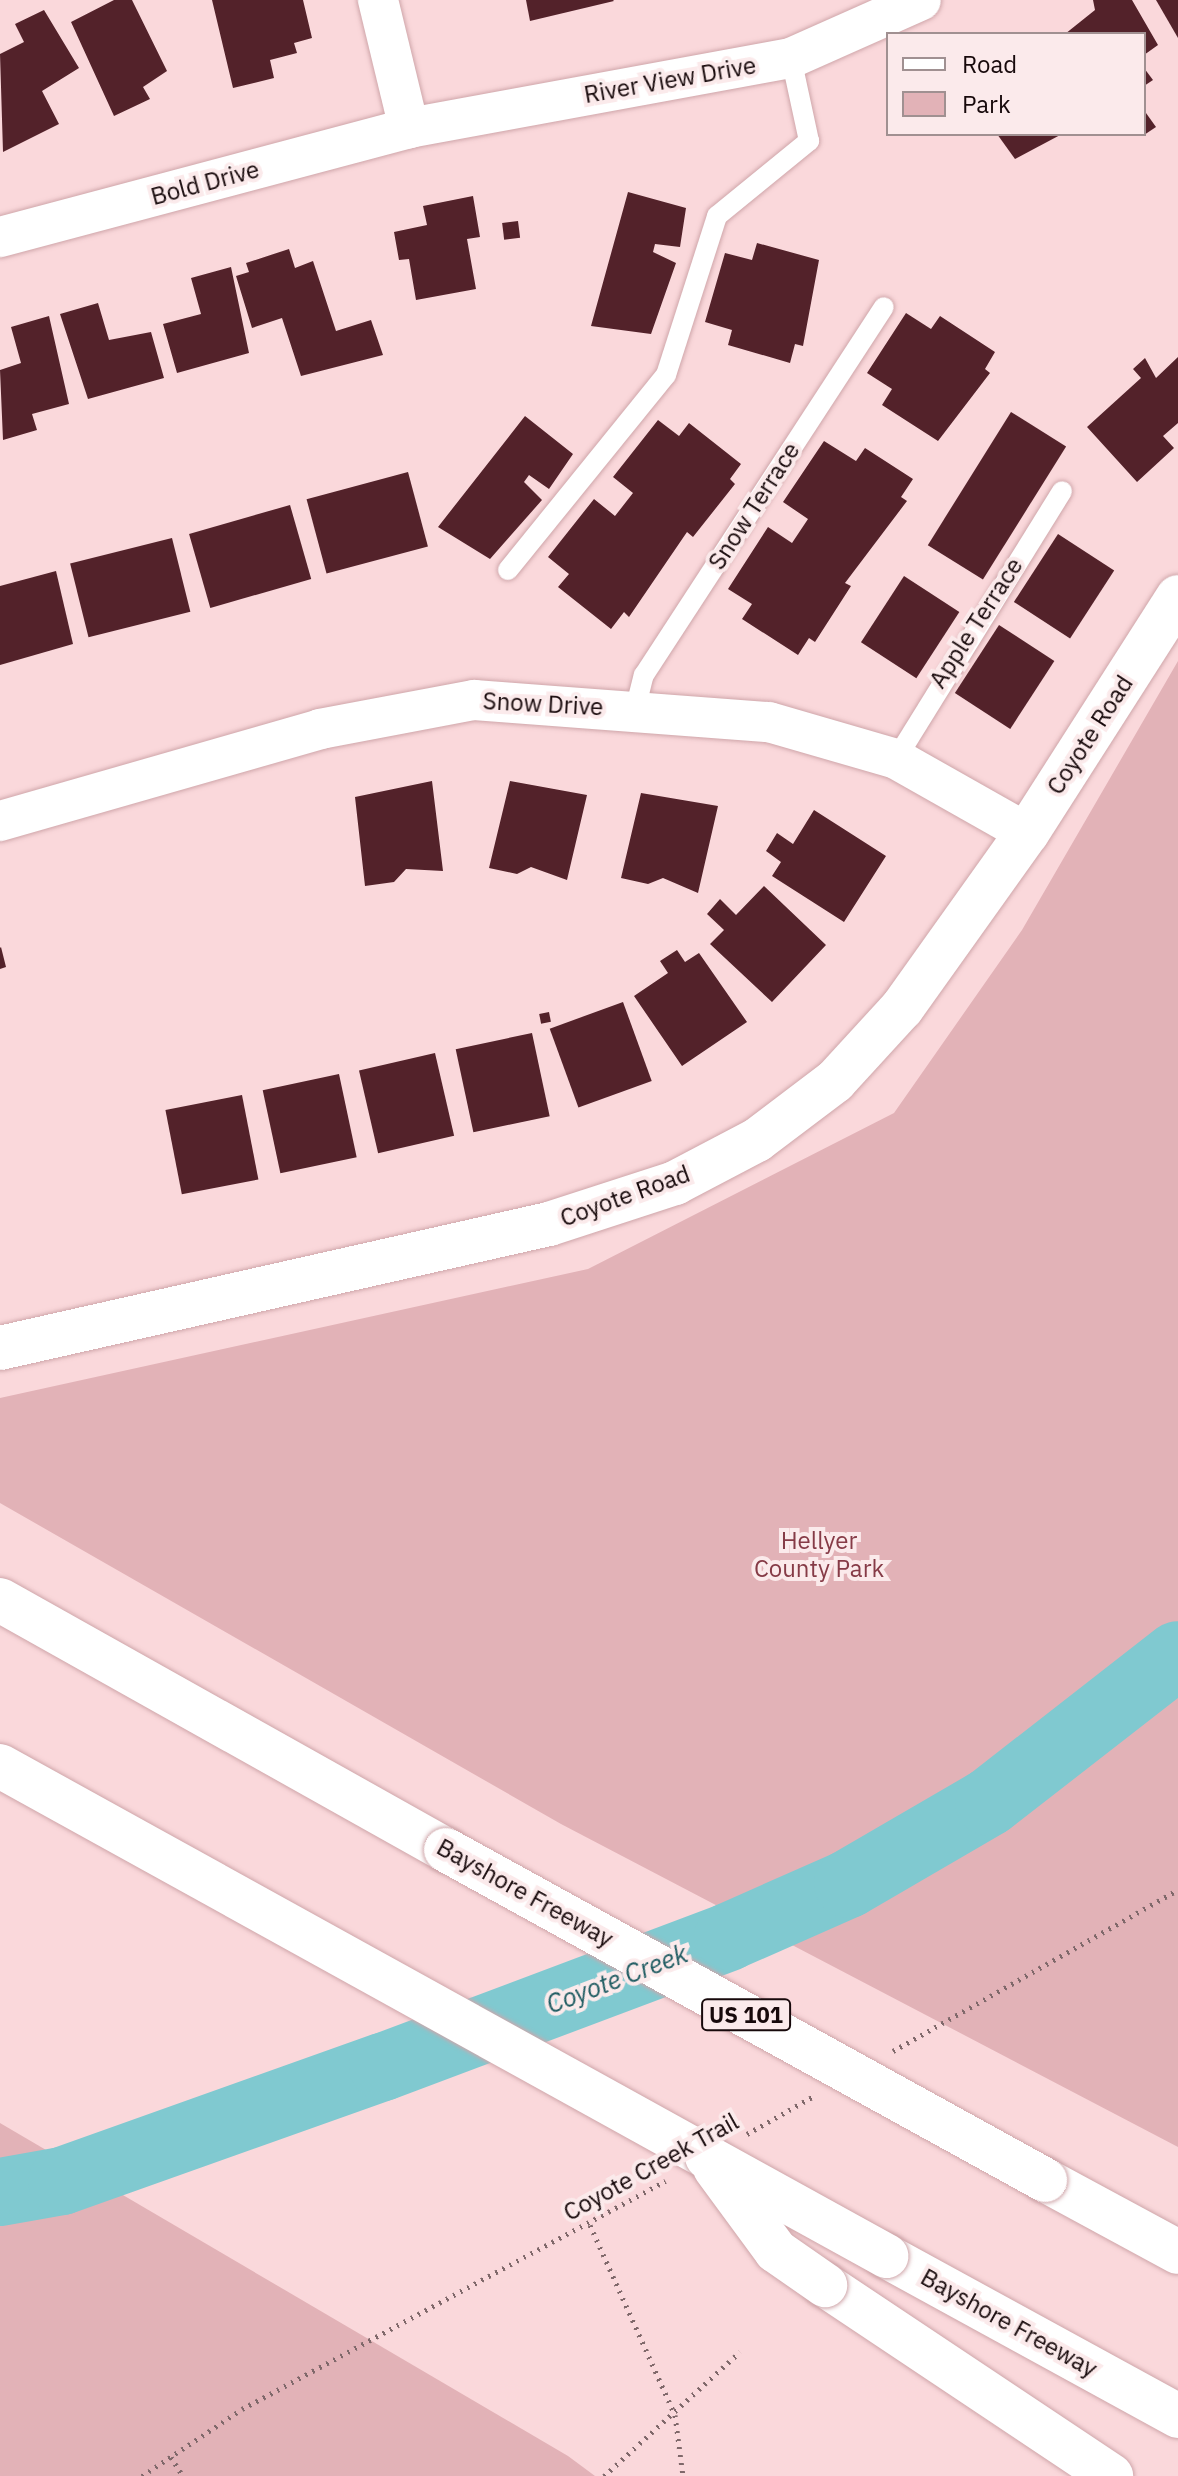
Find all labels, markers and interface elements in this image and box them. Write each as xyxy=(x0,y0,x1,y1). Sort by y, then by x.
legend xyxy=(886,32,1146,136)
text: Road xyxy=(962,48,1017,80)
street label: River View Drive xyxy=(582,51,758,109)
text: Park xyxy=(962,88,1011,120)
street label: Bold Drive xyxy=(148,155,262,211)
street label: Snow Terrace xyxy=(702,437,806,575)
street label: Apple Terrace xyxy=(923,553,1029,693)
street label: Coyote Road xyxy=(1041,670,1139,800)
street label: Snow Drive xyxy=(482,686,604,722)
street label: Coyote Road xyxy=(556,1159,694,1233)
park label: Hellyer County Park xyxy=(754,1527,884,1583)
street label: Bayshore Freeway xyxy=(432,1833,618,1953)
water label: Coyote Creek xyxy=(542,1938,692,2020)
road number: US 101 xyxy=(700,1997,792,2033)
street label: Coyote Creek Trail xyxy=(558,2107,744,2227)
street label: Bayshore Freeway xyxy=(916,2263,1102,2383)

